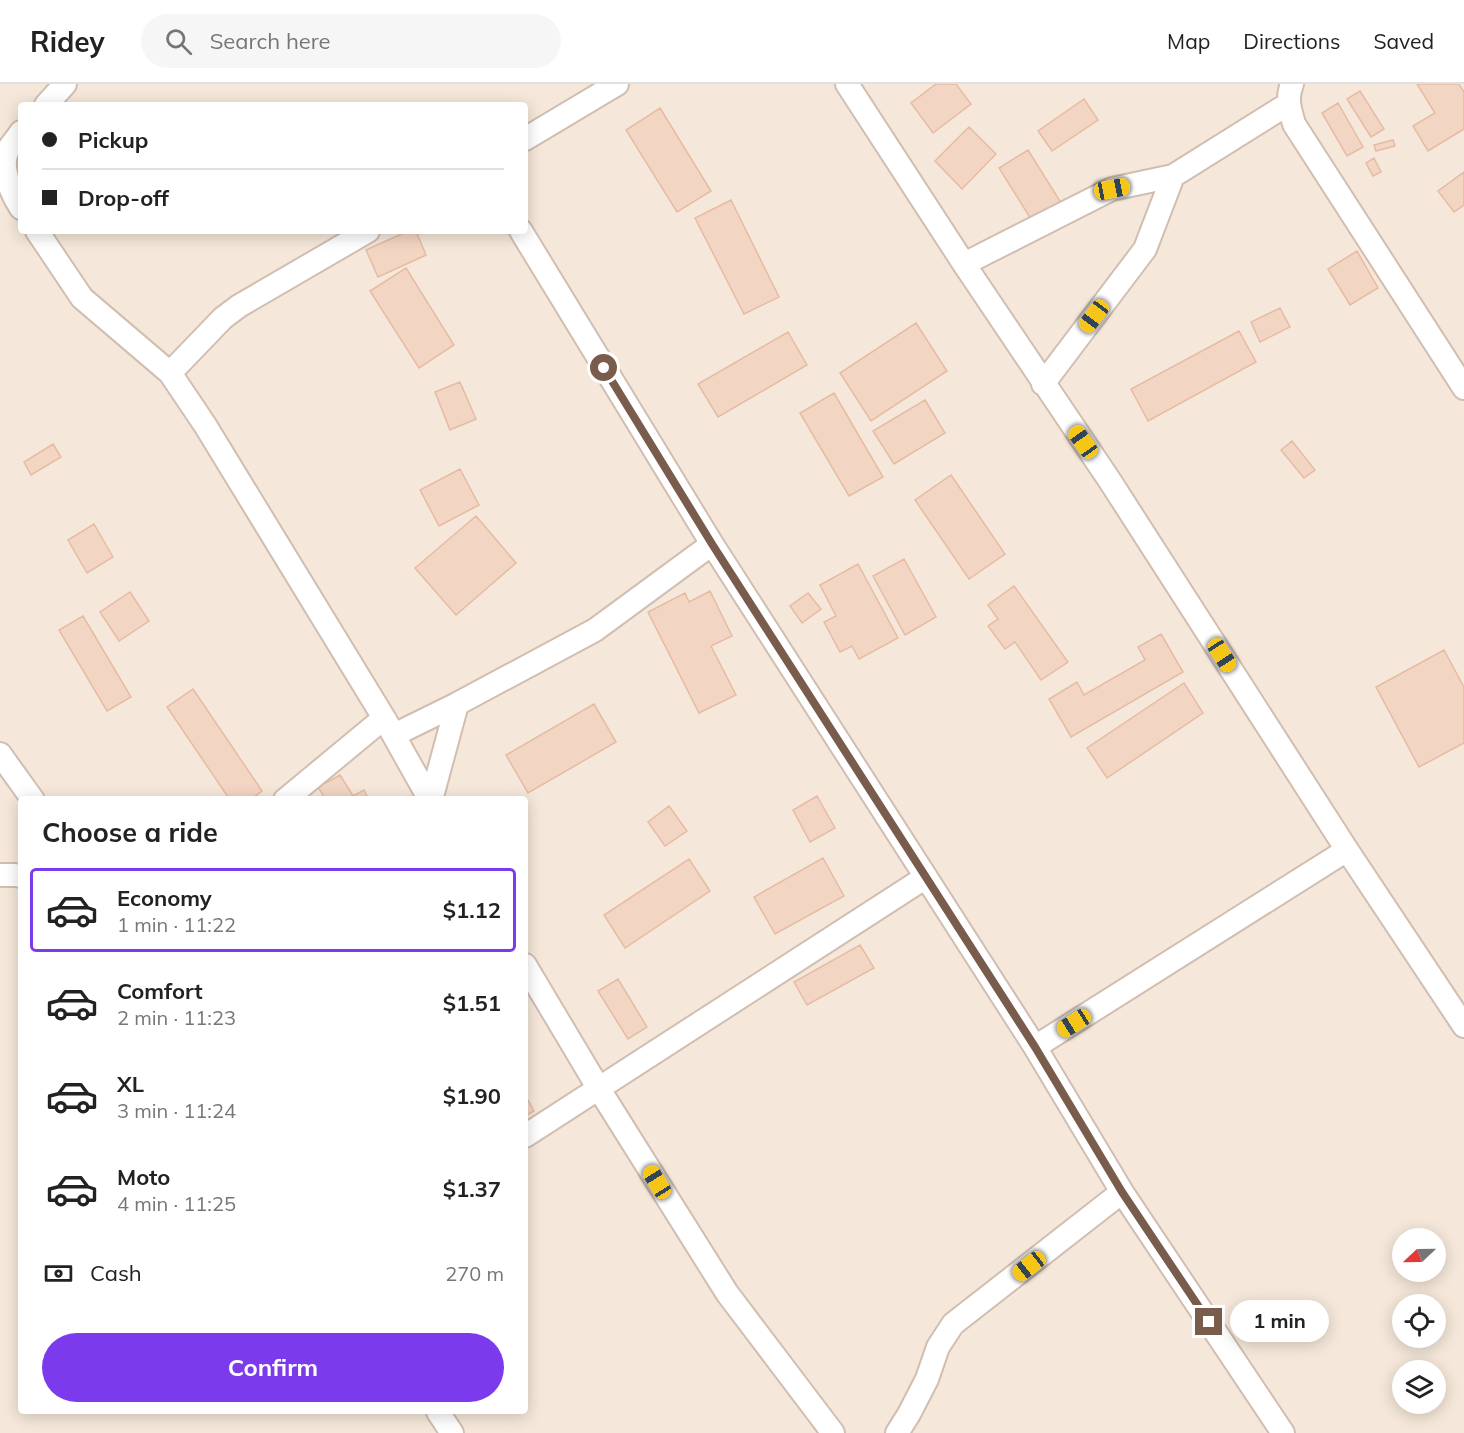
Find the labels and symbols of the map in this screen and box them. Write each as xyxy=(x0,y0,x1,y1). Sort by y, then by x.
car xyxy=(1093,177,1131,201)
car xyxy=(1076,296,1112,336)
route start xyxy=(590,354,617,381)
car xyxy=(1065,422,1101,462)
car xyxy=(1205,635,1239,675)
car xyxy=(1054,1006,1094,1040)
car xyxy=(640,1162,674,1202)
north arrow xyxy=(1392,1228,1446,1282)
car xyxy=(1009,1248,1049,1284)
callout: 1 min xyxy=(1230,1301,1329,1343)
route end xyxy=(1195,1308,1222,1335)

